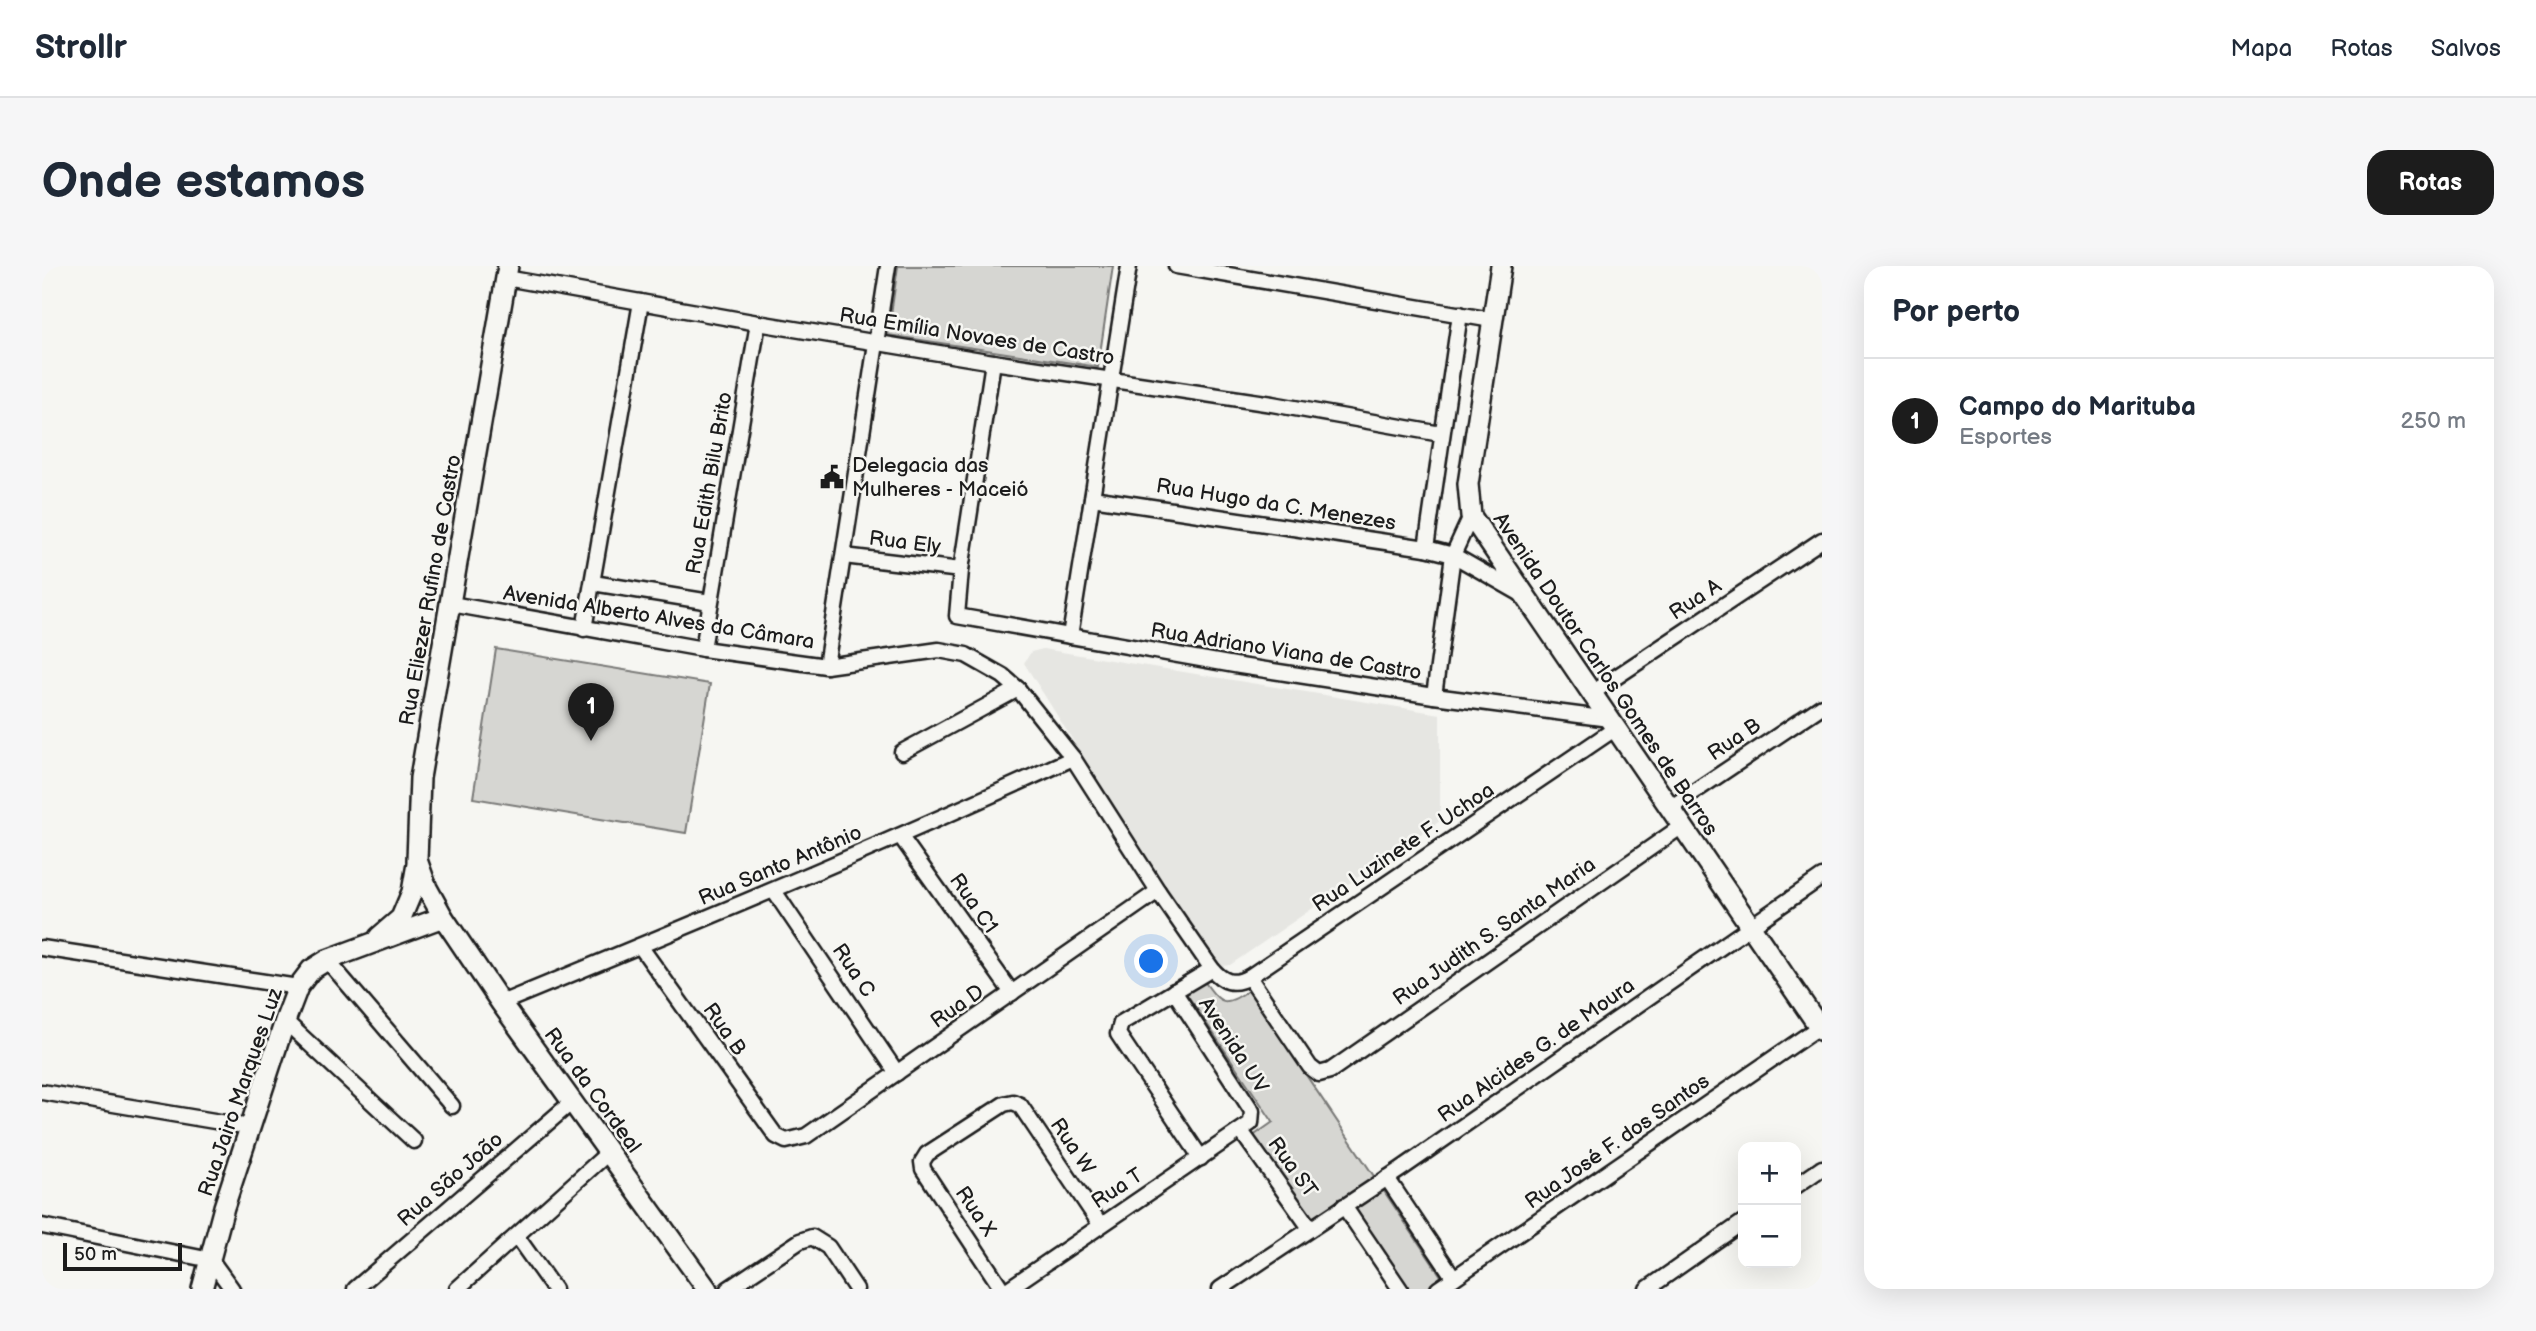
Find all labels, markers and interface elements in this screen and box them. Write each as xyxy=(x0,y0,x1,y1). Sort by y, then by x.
text: Strollr xyxy=(35,28,127,68)
text: Mapa xyxy=(2230,34,2292,63)
text: Rotas xyxy=(2330,34,2393,63)
text: Salvos xyxy=(2431,34,2501,63)
button: Rotas xyxy=(2367,150,2494,215)
text: Onde estamos xyxy=(42,153,365,212)
text: Por perto xyxy=(1892,294,2020,330)
street label: Rua Emília Novaes de Castro xyxy=(838,302,1116,371)
street label: Rua Edith Bilu Brito xyxy=(681,390,738,576)
text: Campo do Marituba xyxy=(1959,392,2196,423)
text: 1 xyxy=(1910,407,1920,435)
text: 250 m xyxy=(2400,407,2466,435)
text: Esportes xyxy=(1959,423,2052,451)
street label: Rua Eliezer Rufino de Castro xyxy=(394,453,467,728)
place label: Delegacia das Mulheres - Maceió xyxy=(852,453,1028,502)
public building icon: Delegacia das Mulheres - Maceió xyxy=(818,463,846,491)
street label: Rua Hugo da C. Menezes xyxy=(1154,473,1398,536)
street label: Avenida Doutor Carlos Gomes de Barros xyxy=(1488,508,1723,841)
street label: Rua Ely xyxy=(868,526,943,559)
street label: Rua A xyxy=(1665,573,1726,625)
street label: Avenida Alberto Alves da Câmara xyxy=(502,581,816,654)
street label: Rua Adriano Viana de Castro xyxy=(1149,618,1423,685)
pin: 1 xyxy=(568,683,614,741)
street label: Rua B xyxy=(1703,713,1766,766)
street label: Rua Luzinete F. Uchoa xyxy=(1308,777,1499,918)
street label: Rua Santo Antônio xyxy=(695,820,866,911)
street label: Rua Judith S. Santa Maria xyxy=(1388,852,1601,1011)
street label: Rua C1 xyxy=(944,869,1003,938)
street label: Rua C xyxy=(827,939,881,1002)
your location xyxy=(1134,944,1168,978)
street label: Rua Alcides G. de Moura xyxy=(1433,973,1639,1128)
street label: Rua D xyxy=(926,979,989,1034)
street label: Rua Jairo Marques Luz xyxy=(193,984,288,1200)
street label: Avenida UV xyxy=(1193,993,1274,1098)
street label: Rua B xyxy=(698,998,752,1060)
street label: Rua da Cordeal xyxy=(539,1023,646,1158)
street label: Rua José F. dos Santos xyxy=(1520,1068,1714,1214)
street label: Rua W xyxy=(1045,1113,1100,1179)
street label: Rua São João xyxy=(393,1127,508,1232)
street label: Rua ST xyxy=(1262,1132,1323,1203)
map controls xyxy=(1738,1142,1801,1268)
button: + xyxy=(1738,1142,1801,1205)
street label: Rua T xyxy=(1087,1162,1148,1214)
street label: Rua X xyxy=(950,1182,1001,1241)
button: − xyxy=(1738,1205,1801,1268)
scale bar xyxy=(63,1240,182,1272)
text: 50 m xyxy=(74,1243,117,1266)

